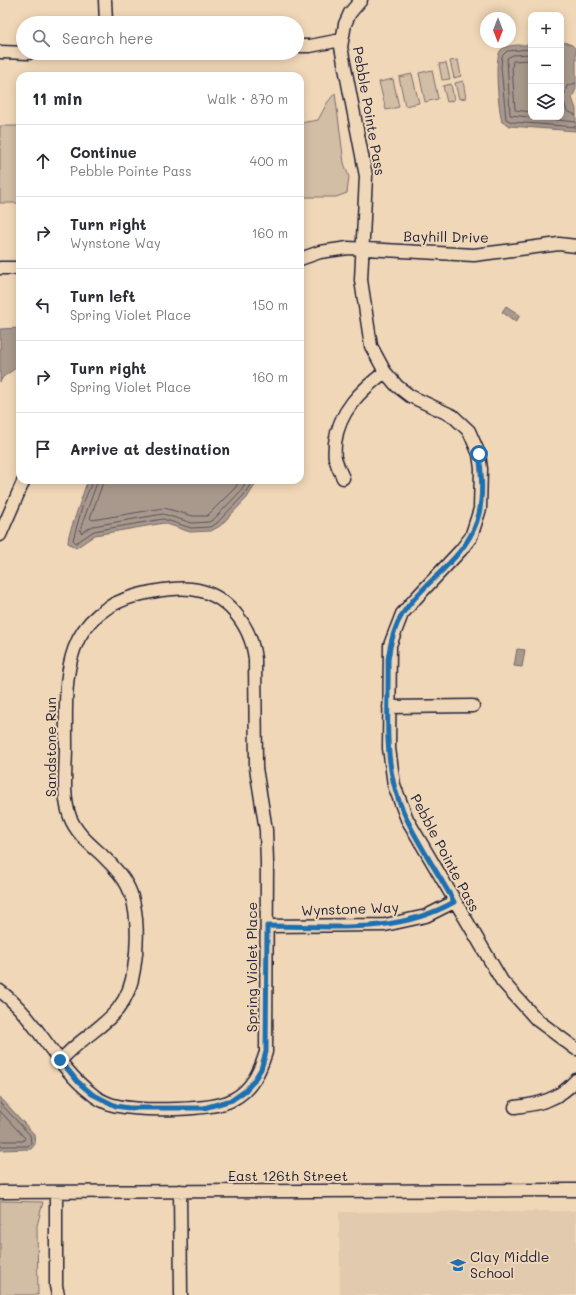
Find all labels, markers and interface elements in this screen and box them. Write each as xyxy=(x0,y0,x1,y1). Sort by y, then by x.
north arrow xyxy=(480,12,516,48)
map controls xyxy=(528,12,564,120)
button: + xyxy=(528,12,564,48)
search box xyxy=(16,16,304,60)
icon: search xyxy=(30,27,52,49)
text: Search here xyxy=(62,28,153,48)
street label: Pebble Pointe Pass xyxy=(349,45,390,177)
button: − xyxy=(528,48,564,84)
button: layers xyxy=(528,84,564,120)
text: 11 min xyxy=(32,87,82,109)
text: Walk · 870 m xyxy=(207,90,288,107)
text: Continue xyxy=(70,142,137,162)
icon: ahead xyxy=(32,150,54,172)
text: 400 m xyxy=(250,152,288,169)
text: Pebble Pointe Pass xyxy=(70,162,191,179)
text: Turn right xyxy=(70,214,147,234)
icon: right xyxy=(32,222,54,244)
text: 160 m xyxy=(252,224,288,241)
street label: Bayhill Drive xyxy=(403,226,489,247)
text: Wynstone Way xyxy=(70,234,161,251)
text: Turn left xyxy=(70,286,135,306)
icon: left xyxy=(32,294,54,316)
text: 150 m xyxy=(252,296,288,313)
text: Spring Violet Place xyxy=(70,306,191,323)
text: Turn right xyxy=(70,358,147,378)
icon: right xyxy=(32,366,54,388)
text: 160 m xyxy=(252,368,288,385)
text: Spring Violet Place xyxy=(70,378,191,395)
icon: arrive xyxy=(32,438,54,460)
text: Arrive at destination xyxy=(70,439,230,459)
route start xyxy=(470,445,488,463)
street label: Sandstone Run xyxy=(41,697,60,797)
street label: Pebble Pointe Pass xyxy=(406,791,485,915)
street label: Wynstone Way xyxy=(301,897,399,920)
street label: Spring Violet Place xyxy=(242,902,261,1032)
route end xyxy=(51,1051,69,1069)
street label: East 126th Street xyxy=(228,1166,348,1185)
place label: Clay Middle School xyxy=(470,1247,549,1282)
school or university icon: Clay Middle School xyxy=(449,1256,467,1274)

